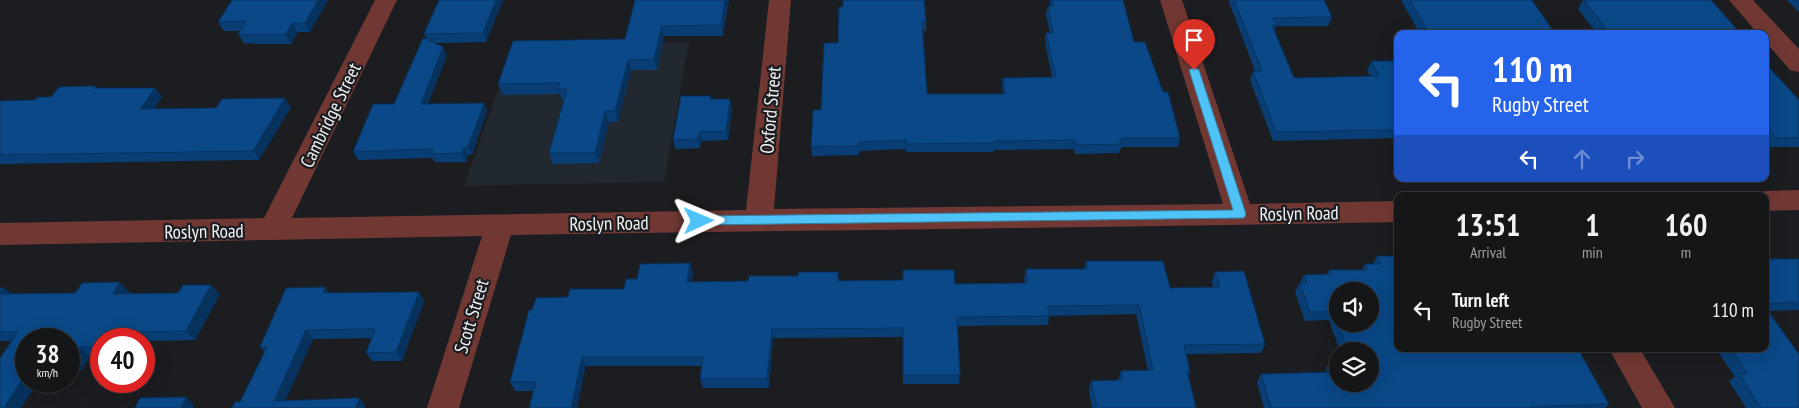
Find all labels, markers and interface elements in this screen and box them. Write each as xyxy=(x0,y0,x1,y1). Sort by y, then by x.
pin xyxy=(1173,19,1215,70)
icon: arrive xyxy=(1180,26,1208,54)
text: 110 m xyxy=(1492,46,1573,92)
icon: left xyxy=(1409,50,1474,115)
street label: Cambridge Street xyxy=(294,58,366,171)
street label: Oxford Street xyxy=(754,65,786,155)
text: Rugby Street xyxy=(1492,90,1589,118)
icon: left xyxy=(1515,145,1543,173)
icon: ahead xyxy=(1568,145,1596,173)
icon: right xyxy=(1621,145,1649,173)
position arrow xyxy=(672,194,724,246)
street label: Roslyn Road xyxy=(1259,200,1339,226)
text: 13:51 xyxy=(1456,205,1520,244)
text: 1 xyxy=(1585,205,1600,244)
text: 160 xyxy=(1664,205,1707,244)
street label: Roslyn Road xyxy=(569,210,649,236)
street label: Roslyn Road xyxy=(164,218,244,244)
text: Arrival xyxy=(1470,242,1506,262)
text: min xyxy=(1582,242,1603,262)
text: m xyxy=(1681,242,1691,262)
street label: Scott Street xyxy=(448,275,494,356)
map controls xyxy=(1329,282,1379,392)
button: sound xyxy=(1329,282,1379,332)
text: Turn left xyxy=(1452,288,1509,312)
icon: left xyxy=(1409,296,1437,324)
text: 110 m xyxy=(1712,298,1754,322)
text: Rugby Street xyxy=(1452,312,1522,332)
speed limit sign: 40 xyxy=(90,328,155,393)
text: 38 xyxy=(36,338,59,370)
button: layers xyxy=(1329,342,1379,392)
text: km/h xyxy=(37,365,58,380)

